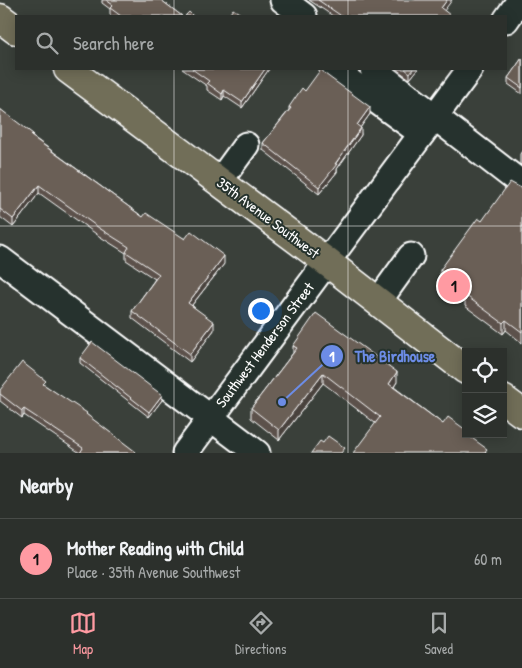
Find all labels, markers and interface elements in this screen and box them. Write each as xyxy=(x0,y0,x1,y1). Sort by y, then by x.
search box xyxy=(15,15,507,70)
icon: search xyxy=(33,29,61,57)
text: Search here xyxy=(73,30,154,56)
street label: 35th Avenue Southwest xyxy=(213,172,325,264)
pin: 1 xyxy=(438,267,470,305)
street label: Southwest Henderson Street xyxy=(210,277,319,412)
your location xyxy=(248,298,274,324)
callout: The Birdhouse xyxy=(319,341,445,372)
text: The Birdhouse xyxy=(354,345,436,367)
text: 1 xyxy=(329,346,335,367)
map controls xyxy=(462,348,507,438)
button: locate xyxy=(462,348,507,393)
button: layers xyxy=(462,393,507,438)
text: Nearby xyxy=(20,471,73,500)
text: Mother Reading with Child xyxy=(67,535,244,561)
text: 1 xyxy=(33,548,39,570)
text: 60 m xyxy=(474,548,502,570)
text: Place · 35th Avenue Southwest xyxy=(67,561,240,583)
tab: Map xyxy=(69,609,97,658)
tab: Directions xyxy=(235,609,286,658)
tab: Saved xyxy=(424,609,453,658)

